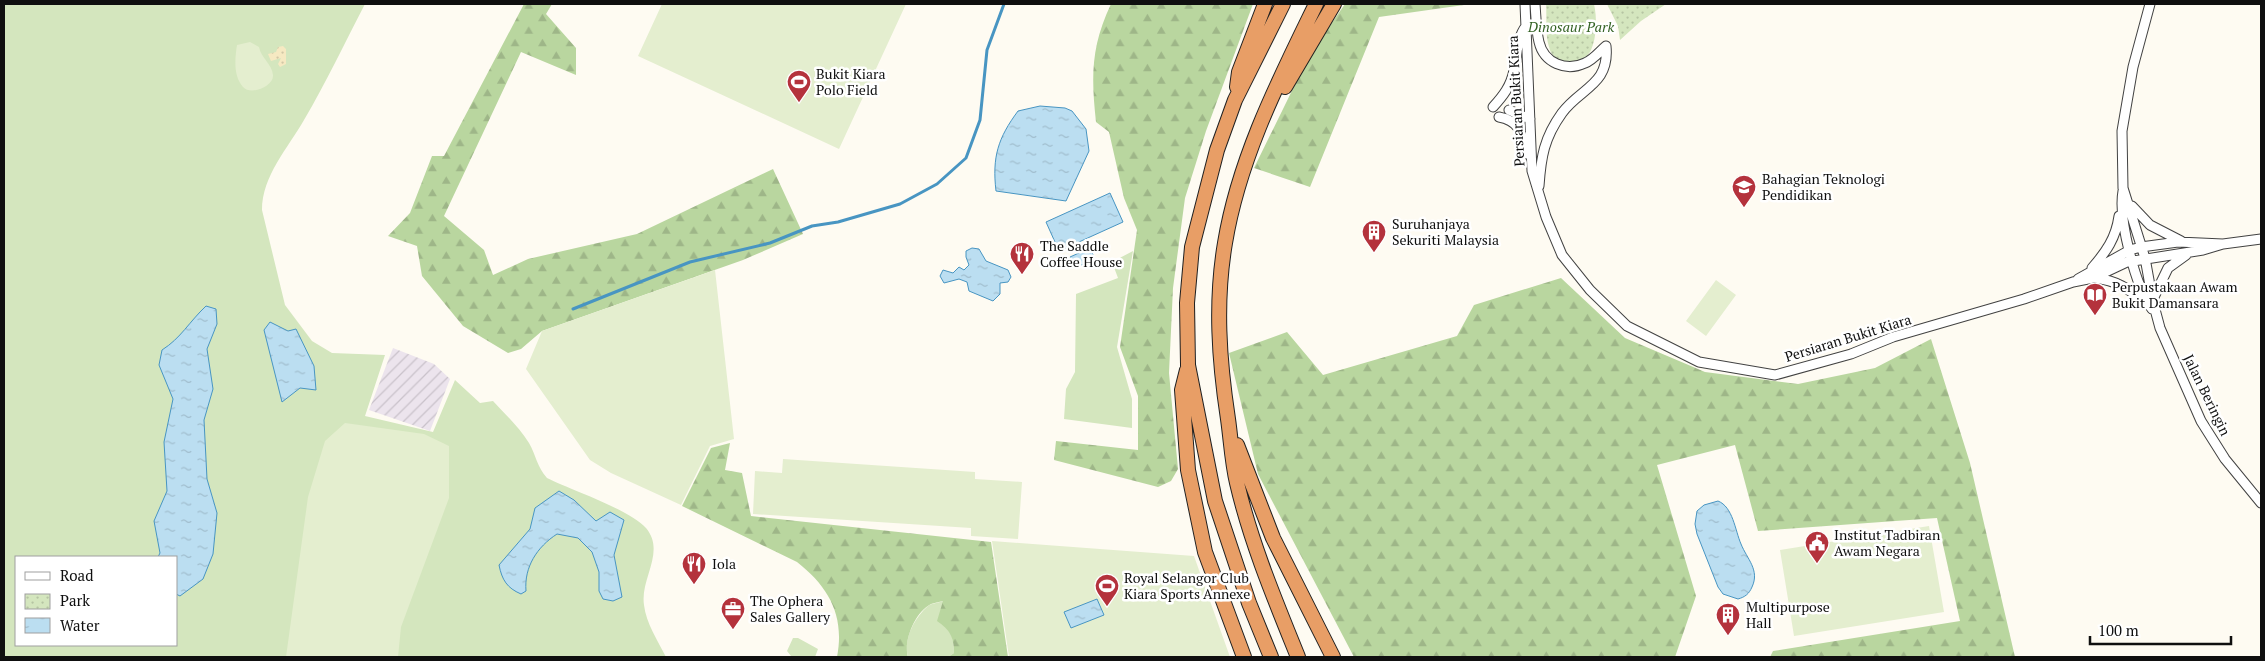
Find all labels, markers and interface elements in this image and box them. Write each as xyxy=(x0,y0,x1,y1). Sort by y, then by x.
park label: Dinosaur Park xyxy=(1527,17,1614,36)
street label: Persiaran Bukit Kiara xyxy=(1503,35,1528,167)
place label: Bukit Kiara Polo Field xyxy=(816,64,885,99)
sports icon: Bukit Kiara Polo Field xyxy=(786,69,812,103)
place label: Bahagian Teknologi Pendidikan xyxy=(1762,169,1885,204)
school or university icon: Bahagian Teknologi Pendidikan xyxy=(1731,174,1757,208)
place label: Suruhanjaya Sekuriti Malaysia xyxy=(1392,214,1499,249)
building icon: Suruhanjaya Sekuriti Malaysia xyxy=(1361,219,1387,253)
place label: The Saddle Coffee House xyxy=(1040,236,1122,271)
restaurant icon: The Saddle Coffee House xyxy=(1009,241,1035,275)
place label: Perpustakaan Awam Bukit Damansara xyxy=(2112,277,2238,312)
library icon: Perpustakaan Awam Bukit Damansara xyxy=(2082,282,2108,316)
street label: Persiaran Bukit Kiara xyxy=(1782,309,1913,366)
street label: Jalan Beringin xyxy=(2180,351,2236,439)
place label: Institut Tadbiran Awam Negara xyxy=(1834,525,1941,560)
public building icon: Institut Tadbiran Awam Negara xyxy=(1804,530,1830,564)
restaurant icon: Iola xyxy=(681,551,707,585)
place label: Iola xyxy=(712,554,736,573)
legend xyxy=(15,556,178,646)
text: Road xyxy=(60,565,93,585)
place label: Royal Selangor Club Kiara Sports Annexe xyxy=(1124,568,1250,603)
sports icon: Royal Selangor Club Kiara Sports Annexe xyxy=(1094,573,1120,607)
text: Park xyxy=(60,590,90,610)
place label: The Ophera Sales Gallery xyxy=(750,591,831,626)
office icon: The Ophera Sales Gallery xyxy=(720,596,746,630)
place label: Multipurpose Hall xyxy=(1746,597,1830,632)
building icon: Multipurpose Hall xyxy=(1715,602,1741,636)
scale bar xyxy=(2090,614,2231,646)
text: Water xyxy=(60,615,100,635)
text: 100 m xyxy=(2098,620,2139,640)

